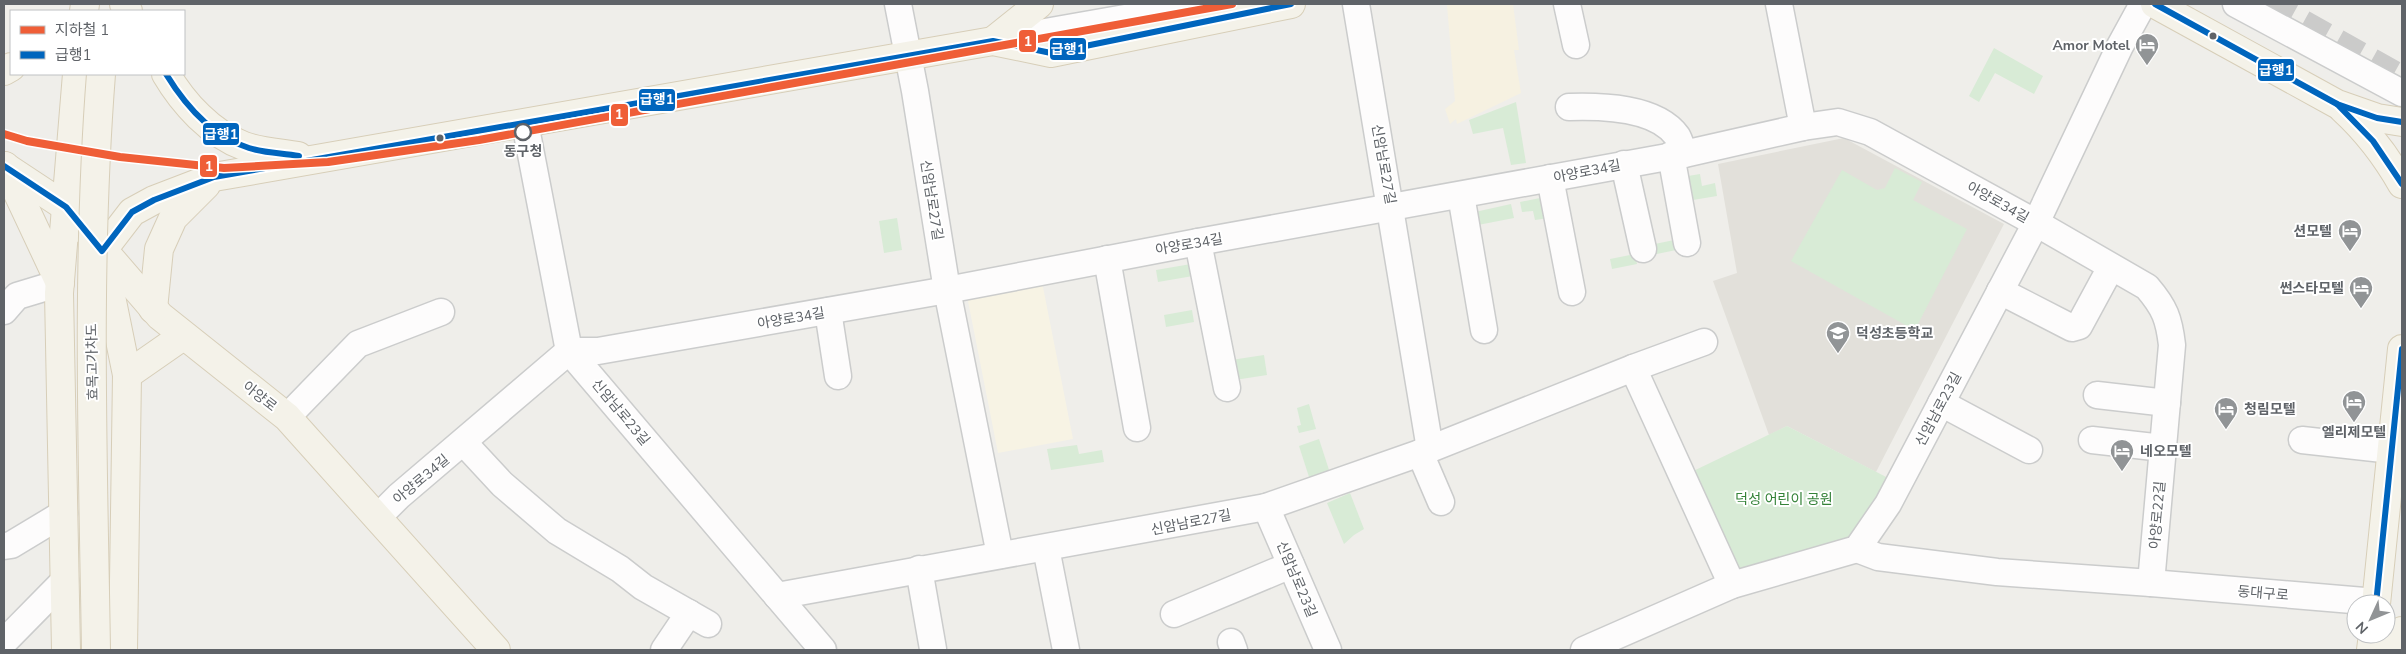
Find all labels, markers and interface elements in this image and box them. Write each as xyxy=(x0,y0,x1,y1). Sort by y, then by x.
legend xyxy=(10,10,185,75)
text: 지하철 1 xyxy=(55,20,109,40)
line badge: 1 xyxy=(1018,29,1037,53)
unlabelled marker xyxy=(2208,31,2218,41)
text: 1 xyxy=(1024,32,1032,51)
hotel icon: Amor Motel xyxy=(2134,32,2160,66)
place label: Amor Motel xyxy=(2052,36,2131,55)
line badge: 급행1 xyxy=(1049,37,1087,61)
text: 급행1 xyxy=(1051,40,1085,59)
text: 급행1 xyxy=(55,45,92,65)
line badge: 급행1 xyxy=(2257,58,2295,82)
text: 급행1 xyxy=(2259,61,2293,80)
line badge: 급행1 xyxy=(638,88,676,112)
text: 급행1 xyxy=(640,90,674,109)
line badge: 1 xyxy=(610,103,629,127)
text: 1 xyxy=(615,105,623,124)
line badge: 급행1 xyxy=(202,122,240,146)
street label: 신암남로27길 xyxy=(1367,122,1400,206)
marker: 동구청 xyxy=(514,123,532,141)
text: 급행1 xyxy=(204,125,238,144)
unlabelled marker xyxy=(435,133,445,143)
place label: 동구청 xyxy=(504,142,542,161)
line badge: 1 xyxy=(199,154,218,178)
street label: 아양로34길 xyxy=(1552,156,1622,187)
text: 1 xyxy=(205,157,213,176)
street label: 신암남로27길 xyxy=(916,158,947,242)
street label: 아양로34길 xyxy=(1963,178,2032,227)
hotel icon: 션모텔 xyxy=(2337,218,2363,252)
place label: 션모텔 xyxy=(2293,222,2332,241)
street label: 아양로34길 xyxy=(1154,229,1224,260)
hotel icon: 썬스타모텔 xyxy=(2348,275,2374,309)
place label: 썬스타모텔 xyxy=(2280,279,2344,298)
street label: 아양로34길 xyxy=(756,303,826,334)
school or university icon: 덕성초등학교 xyxy=(1825,320,1851,354)
street label: 효목고가차도 xyxy=(82,323,103,401)
place label: 덕성초등학교 xyxy=(1856,324,1933,343)
street label: 신암남로23길 xyxy=(1911,369,1966,450)
street label: 신암남로23길 xyxy=(587,375,654,450)
street label: 아양로 xyxy=(239,377,281,416)
hotel icon: 엘리제모텔 xyxy=(2341,389,2367,423)
hotel icon: 청림모텔 xyxy=(2213,396,2239,430)
place label: 청림모텔 xyxy=(2244,400,2296,419)
place label: 엘리제모텔 xyxy=(2322,423,2386,442)
hotel icon: 네오모텔 xyxy=(2109,438,2135,472)
place label: 네오모텔 xyxy=(2140,442,2192,461)
street label: 아양로34길 xyxy=(389,450,454,509)
street label: 아양로22길 xyxy=(2145,480,2170,550)
park label: 덕성 어린이 공원 xyxy=(1735,490,1833,509)
street label: 신암남로27길 xyxy=(1149,505,1233,540)
street label: 신암남로23길 xyxy=(1272,538,1321,620)
street label: 동대구로 xyxy=(2236,582,2290,605)
north arrow xyxy=(2346,594,2396,644)
text: N xyxy=(2352,617,2372,638)

